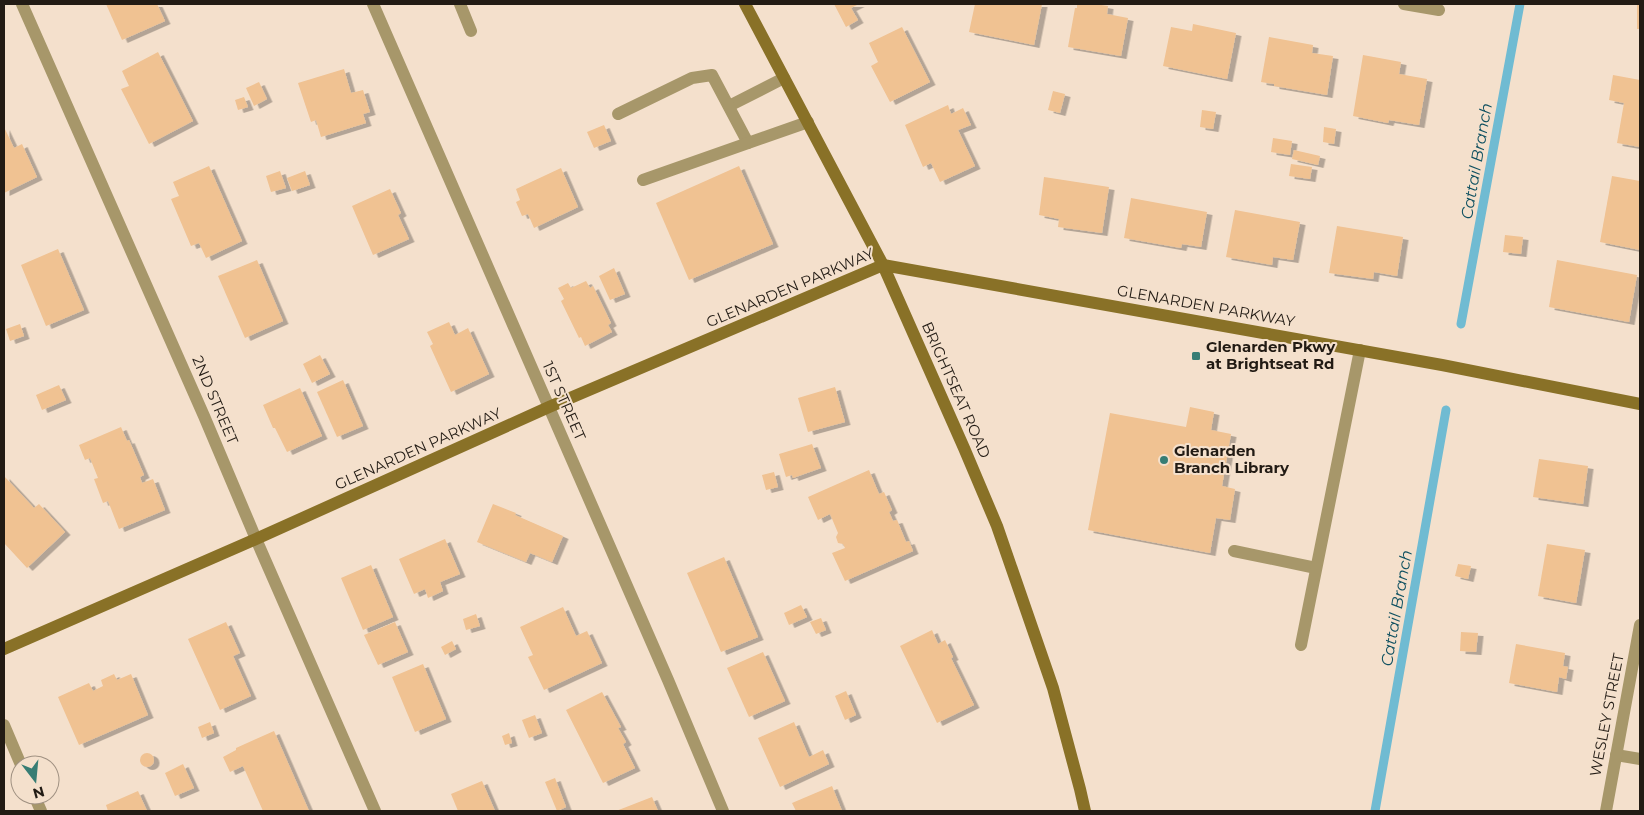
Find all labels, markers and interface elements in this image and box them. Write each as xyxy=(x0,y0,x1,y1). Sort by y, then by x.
water label: Cattail Branch xyxy=(1457,101,1496,221)
street label: GLENARDEN PARKWAY xyxy=(703,243,877,332)
street label: GLENARDEN PARKWAY xyxy=(1116,280,1297,331)
street label: BRIGHTSEAT ROAD xyxy=(918,319,995,461)
place label: Glenarden Pkwy at Brightseat Rd xyxy=(1206,337,1336,373)
marker: Glenarden Pkwy at Brightseat Rd xyxy=(1190,350,1202,362)
street label: 2ND STREET xyxy=(188,353,243,447)
street label: 1ST STREET xyxy=(539,358,590,443)
street label: GLENARDEN PARKWAY xyxy=(332,403,504,494)
place label: Glenarden Branch Library xyxy=(1174,441,1290,477)
marker: Glenarden Branch Library xyxy=(1158,454,1170,466)
water label: Cattail Branch xyxy=(1377,548,1416,668)
street label: WESLEY STREET xyxy=(1585,651,1628,778)
north arrow xyxy=(10,755,60,805)
text: N xyxy=(31,782,47,803)

